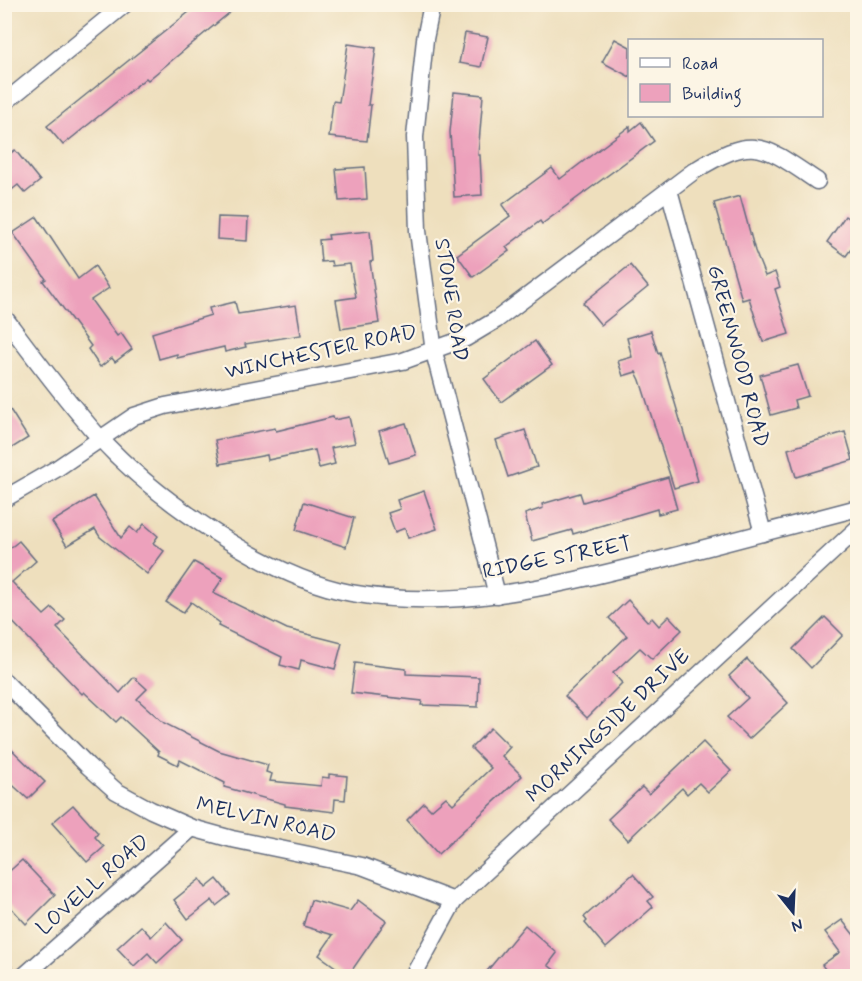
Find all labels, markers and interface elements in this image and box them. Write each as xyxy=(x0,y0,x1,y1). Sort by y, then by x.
legend xyxy=(628,39,823,117)
text: Road xyxy=(682,52,718,76)
text: Building xyxy=(682,82,742,108)
street label: STONE ROAD xyxy=(427,236,475,364)
street label: GREENWOOD ROAD xyxy=(700,262,776,450)
street label: WINCHESTER ROAD xyxy=(222,318,420,386)
street label: RIDGE STREET xyxy=(480,530,634,586)
street label: MORNINGSIDE DRIVE xyxy=(520,643,696,809)
street label: MELVIN ROAD xyxy=(193,790,339,850)
street label: LOVELL ROAD xyxy=(31,828,155,942)
north arrow xyxy=(763,882,823,942)
text: N xyxy=(789,913,805,936)

